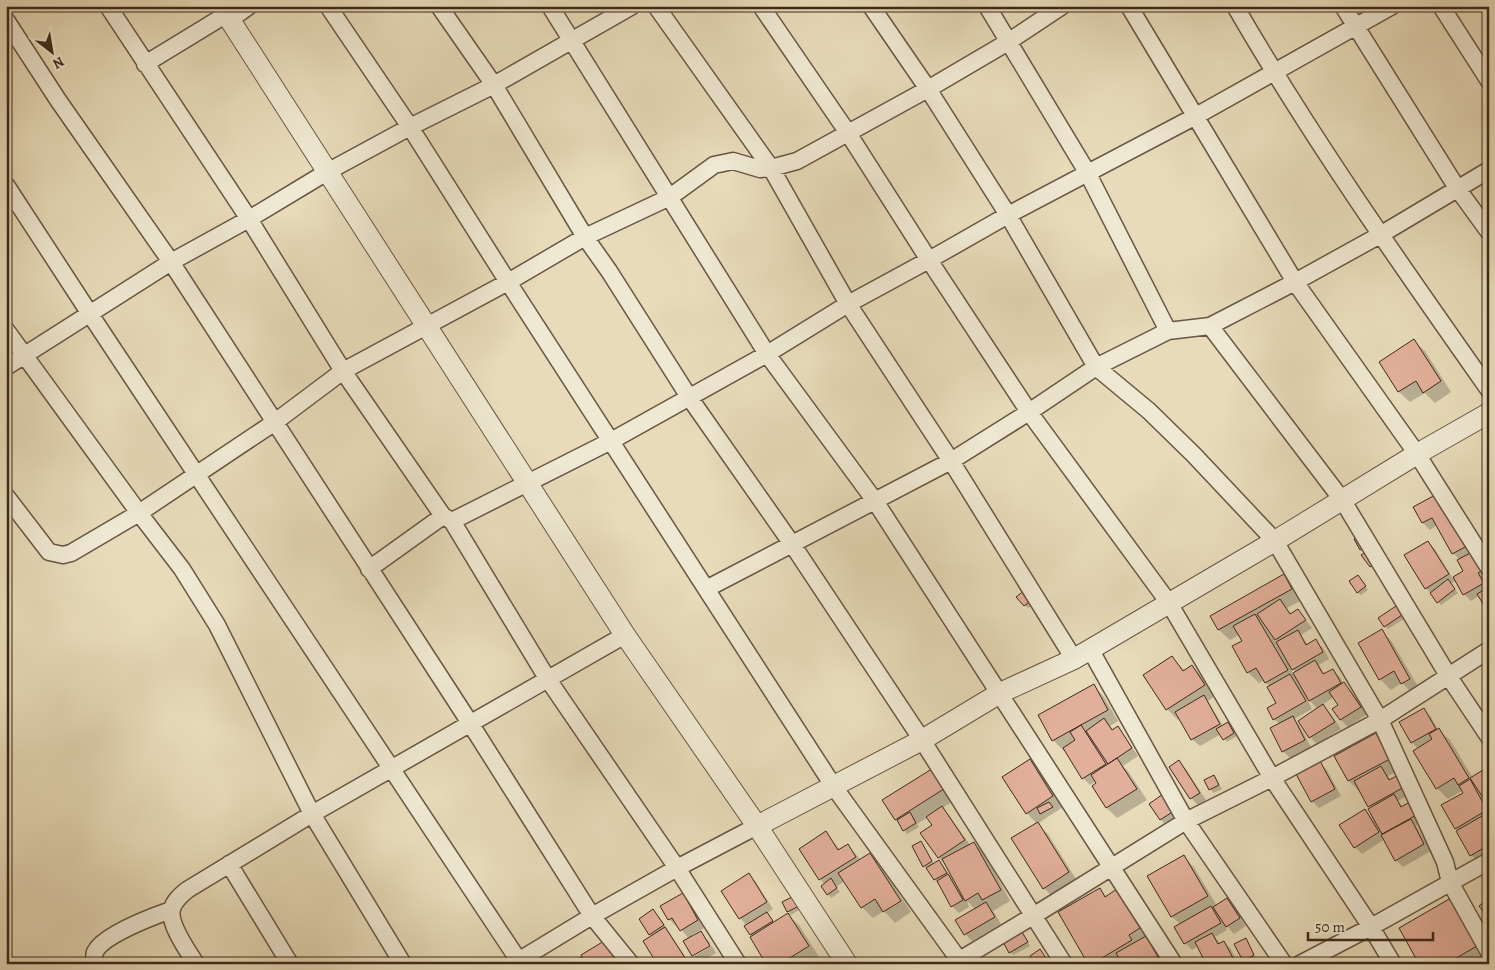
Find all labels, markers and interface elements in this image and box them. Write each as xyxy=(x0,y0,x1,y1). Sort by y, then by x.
north arrow xyxy=(28,28,78,78)
text: N xyxy=(49,52,68,73)
scale bar xyxy=(1308,910,1432,942)
text: 50 m xyxy=(1315,917,1345,937)

